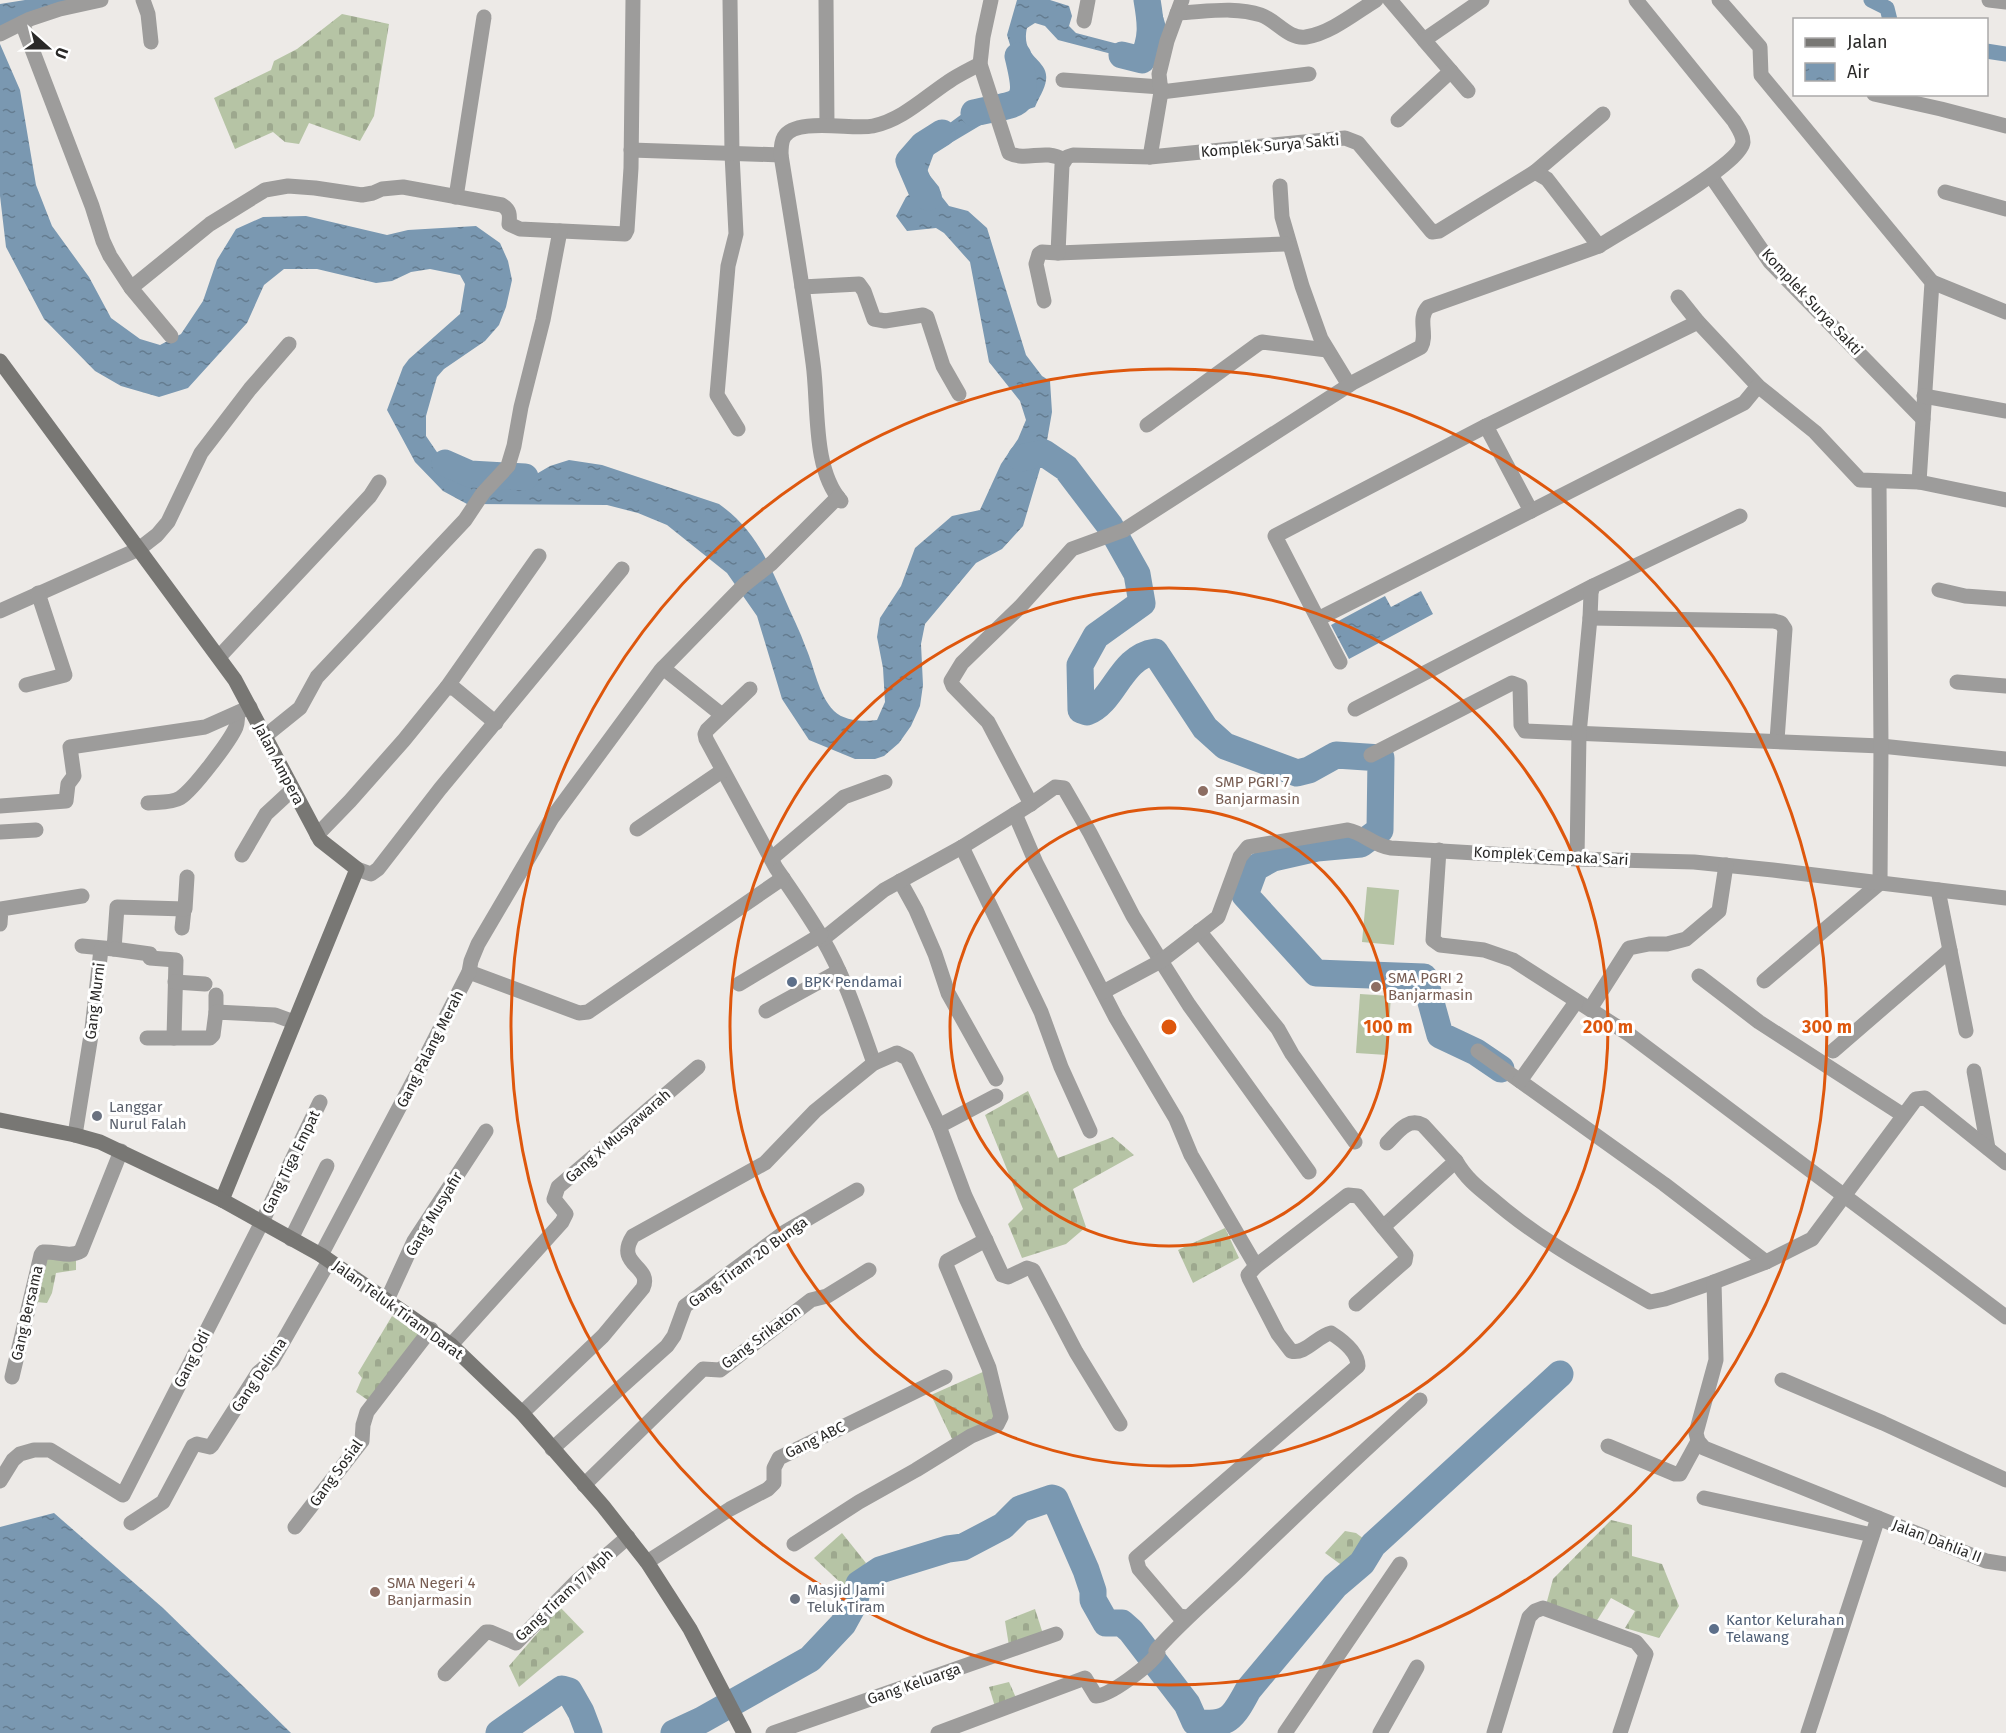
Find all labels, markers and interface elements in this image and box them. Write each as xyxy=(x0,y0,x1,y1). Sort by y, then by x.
north arrow xyxy=(18,18,78,78)
legend xyxy=(1793,18,1988,96)
text: Jalan xyxy=(1847,31,1888,53)
text: U xyxy=(51,45,72,61)
text: Air xyxy=(1847,61,1869,83)
street label: Komplek Surya Sakti xyxy=(1200,131,1340,161)
street label: Komplek Surya Sakti xyxy=(1758,245,1866,359)
street label: Jalan Ampera xyxy=(250,720,308,808)
place label: SMP PGRI 7 Banjarmasin xyxy=(1215,773,1300,808)
marker: SMP PGRI 7 Banjarmasin xyxy=(1196,784,1210,798)
street label: Komplek Cempaka Sari xyxy=(1473,843,1629,869)
street label: Gang Murni xyxy=(81,961,109,1041)
place label: SMA PGRI 2 Banjarmasin xyxy=(1388,969,1473,1004)
place label: BPK Pendamai xyxy=(804,973,902,991)
marker: BPK Pendamai xyxy=(785,975,799,989)
marker: SMA PGRI 2 Banjarmasin xyxy=(1369,980,1383,994)
street label: Gang Palang Merah xyxy=(393,987,467,1111)
text: 100 m xyxy=(1364,1016,1412,1038)
text: 200 m xyxy=(1583,1016,1633,1038)
text: 300 m xyxy=(1801,1016,1852,1038)
centre of rings xyxy=(1159,1017,1179,1037)
street label: Gang X Musyawarah xyxy=(562,1085,674,1187)
place label: Langgar Nurul Falah xyxy=(109,1098,187,1133)
street label: Gang Tiga Empat xyxy=(258,1107,324,1217)
marker: Langgar Nurul Falah xyxy=(90,1109,104,1123)
street label: Gang Musyafir xyxy=(402,1168,466,1259)
street label: Gang Tiram 20 Bunga xyxy=(685,1213,811,1311)
street label: Jalan Teluk Tiram Darat xyxy=(329,1257,467,1364)
street label: Gang Bersama xyxy=(7,1264,47,1362)
street label: Gang Srikaton xyxy=(718,1301,804,1373)
street label: Gang Odi xyxy=(170,1327,214,1391)
street label: Gang Delima xyxy=(228,1334,290,1416)
street label: Gang ABC xyxy=(782,1418,848,1462)
street label: Gang Sosial xyxy=(306,1435,367,1510)
street label: Jalan Dahlia II xyxy=(1890,1516,1984,1566)
street label: Gang Tiram 17 Mph xyxy=(511,1545,617,1645)
place label: SMA Negeri 4 Banjarmasin xyxy=(387,1574,475,1609)
place label: Masjid Jami Teluk Tiram xyxy=(807,1581,885,1616)
marker: SMA Negeri 4 Banjarmasin xyxy=(368,1585,382,1599)
marker: Masjid Jami Teluk Tiram xyxy=(788,1592,802,1606)
place label: Kantor Kelurahan Telawang xyxy=(1726,1611,1845,1646)
marker: Kantor Kelurahan Telawang xyxy=(1707,1622,1721,1636)
street label: Gang Keluarga xyxy=(865,1660,963,1708)

